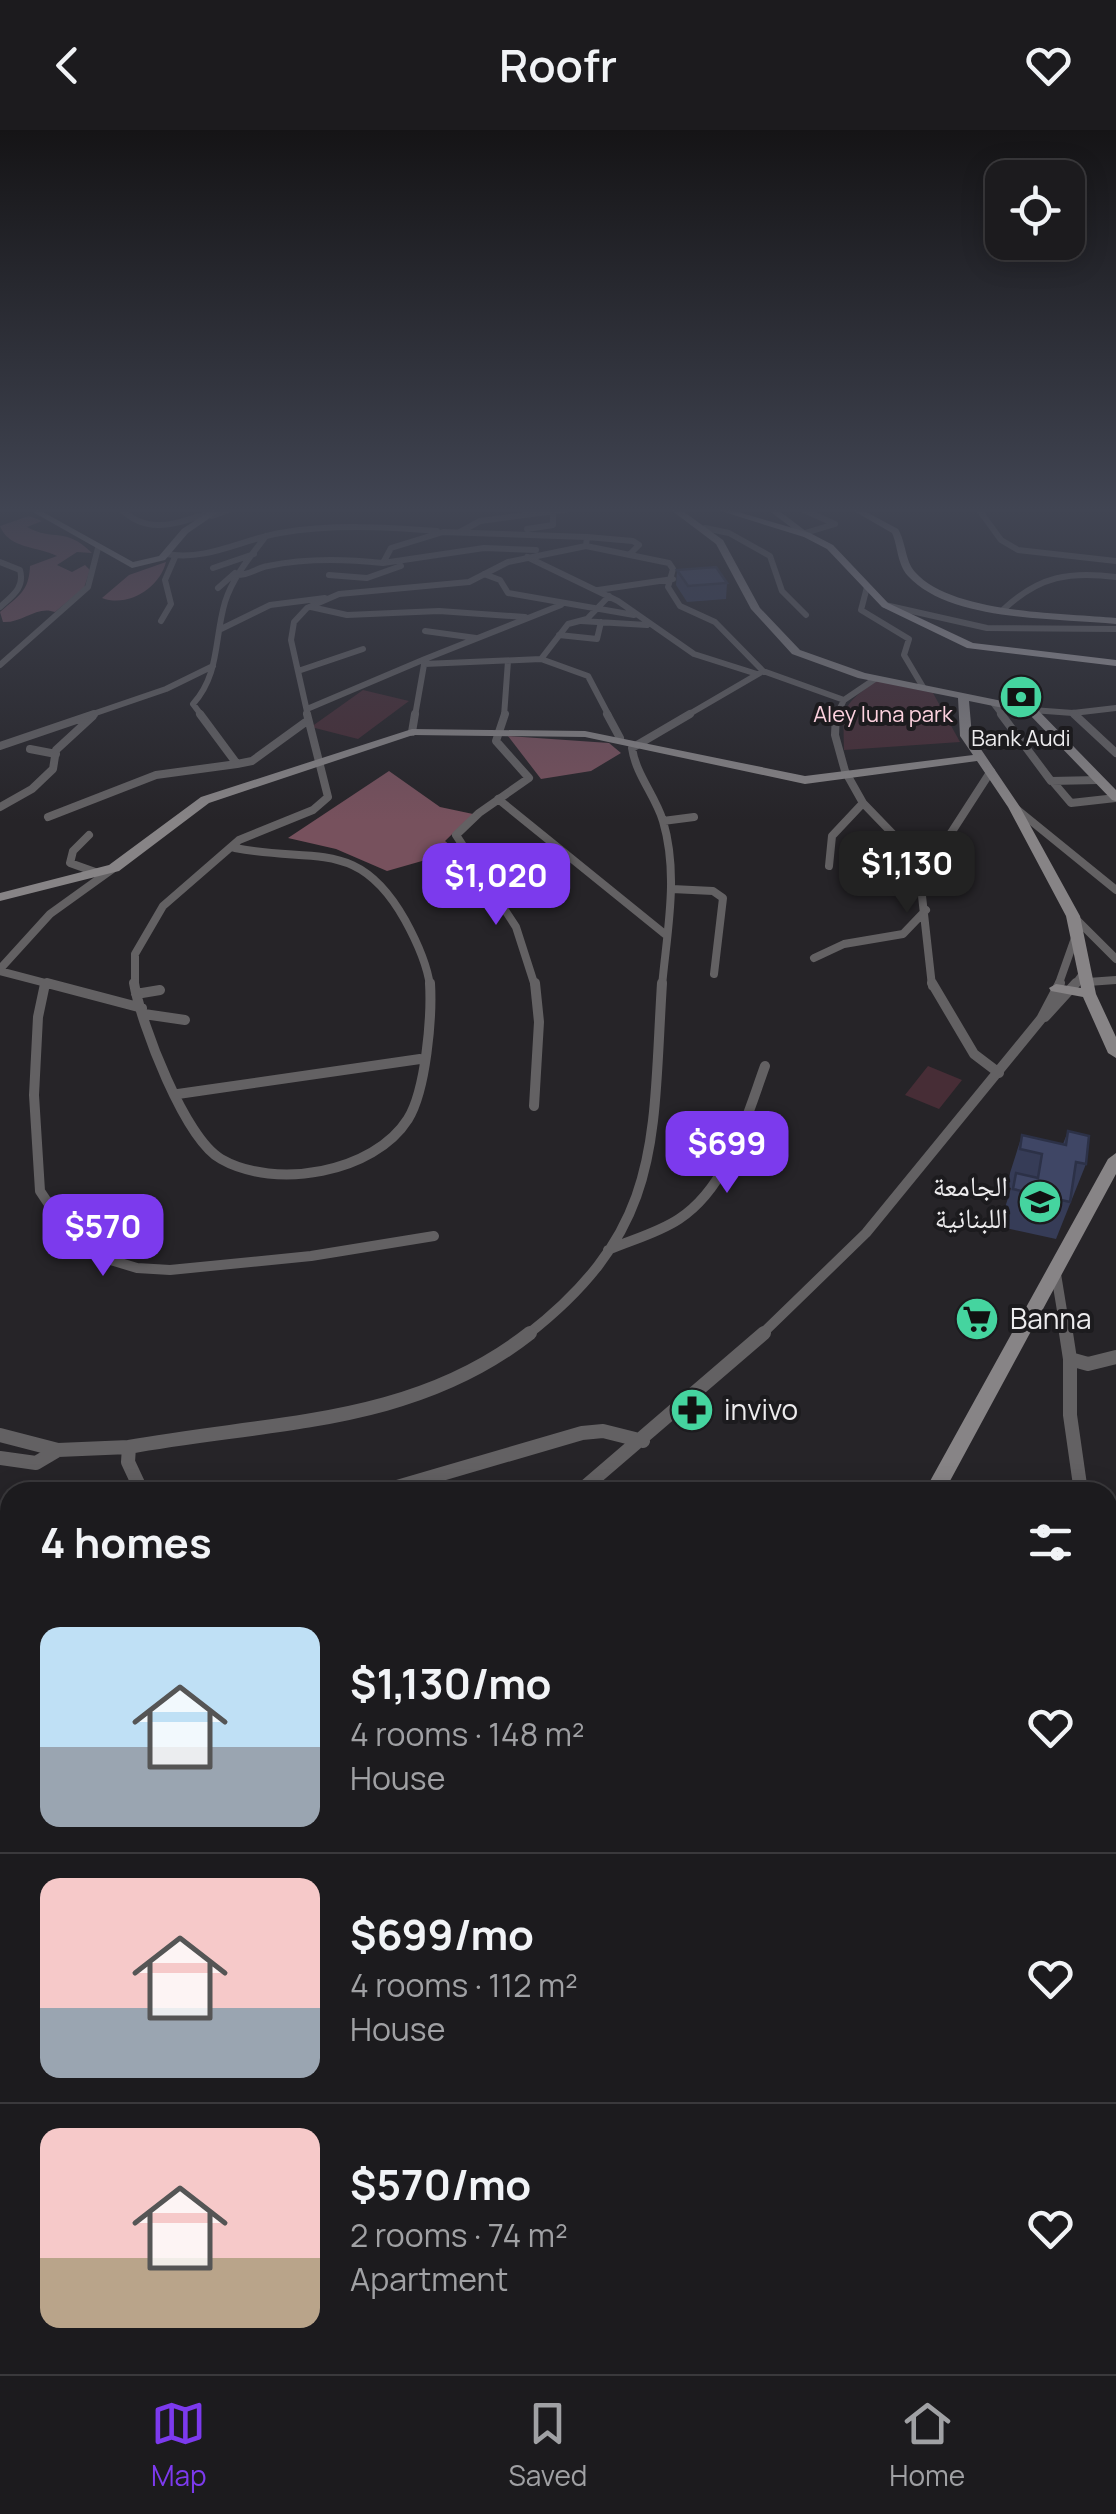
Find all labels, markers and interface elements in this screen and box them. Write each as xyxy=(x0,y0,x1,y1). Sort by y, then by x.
text: Roofr xyxy=(499,34,617,96)
icon: back xyxy=(40,38,95,93)
icon: heart xyxy=(1021,38,1076,93)
map controls xyxy=(985,160,1085,260)
button: locate xyxy=(985,160,1085,260)
bank icon: Bank Audi xyxy=(998,674,1044,720)
park label: Aley luna park xyxy=(813,699,954,729)
place label: Bank Audi xyxy=(971,723,1071,753)
pin: $1,130 xyxy=(826,831,988,916)
text: $1,130 xyxy=(861,841,953,885)
pin: $1,020 xyxy=(415,843,577,928)
text: $1,020 xyxy=(444,853,548,897)
pin: $699 xyxy=(668,1111,786,1196)
text: $699 xyxy=(688,1121,766,1165)
place label: الجامعة اللبنانية xyxy=(933,1166,1008,1236)
school or university icon: الجامعة اللبنانية xyxy=(1017,1179,1063,1225)
pin: $570 xyxy=(44,1194,162,1279)
text: $570 xyxy=(65,1204,141,1248)
supermarket icon: Banna xyxy=(954,1296,1000,1342)
place label: Banna xyxy=(1010,1299,1092,1337)
pharmacy icon: invivo xyxy=(669,1387,715,1433)
place label: invivo xyxy=(724,1390,798,1428)
text: 4 homes xyxy=(40,1513,212,1571)
icon: filters xyxy=(1023,1515,1078,1570)
text: $1,130/mo xyxy=(350,1654,552,1712)
icon: home xyxy=(120,1667,240,1787)
icon: heart xyxy=(1023,1700,1078,1755)
text: 4 rooms · 148 m² xyxy=(350,1712,585,1756)
text: House xyxy=(350,1756,445,1800)
text: $699/mo xyxy=(350,1905,534,1963)
icon: home xyxy=(120,1918,240,2038)
icon: heart xyxy=(1023,1951,1078,2006)
text: 4 rooms · 112 m² xyxy=(350,1963,578,2007)
text: House xyxy=(350,2007,445,2051)
text: $570/mo xyxy=(350,2155,531,2213)
icon: home xyxy=(120,2168,240,2288)
icon: heart xyxy=(1023,2201,1078,2256)
text: 2 rooms · 74 m² xyxy=(350,2213,568,2257)
text: Apartment xyxy=(350,2257,508,2301)
tab: Map xyxy=(151,2396,207,2494)
tab: Saved xyxy=(509,2396,587,2494)
tab: Home xyxy=(889,2396,965,2494)

